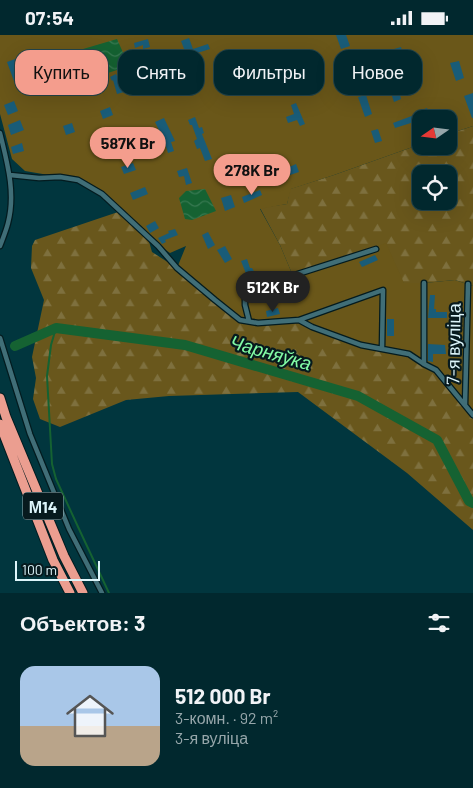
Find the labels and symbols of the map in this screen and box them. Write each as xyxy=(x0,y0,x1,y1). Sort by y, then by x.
north arrow xyxy=(412,110,458,155)
pin: 587K Br xyxy=(82,127,174,169)
pin: 278K Br xyxy=(206,154,298,196)
pin: 512K Br xyxy=(227,271,319,313)
street label: 7-я вуліца xyxy=(441,302,465,385)
water label: Чарняўка xyxy=(228,329,314,375)
road number: М14 xyxy=(23,493,63,519)
scale bar xyxy=(15,558,100,581)

